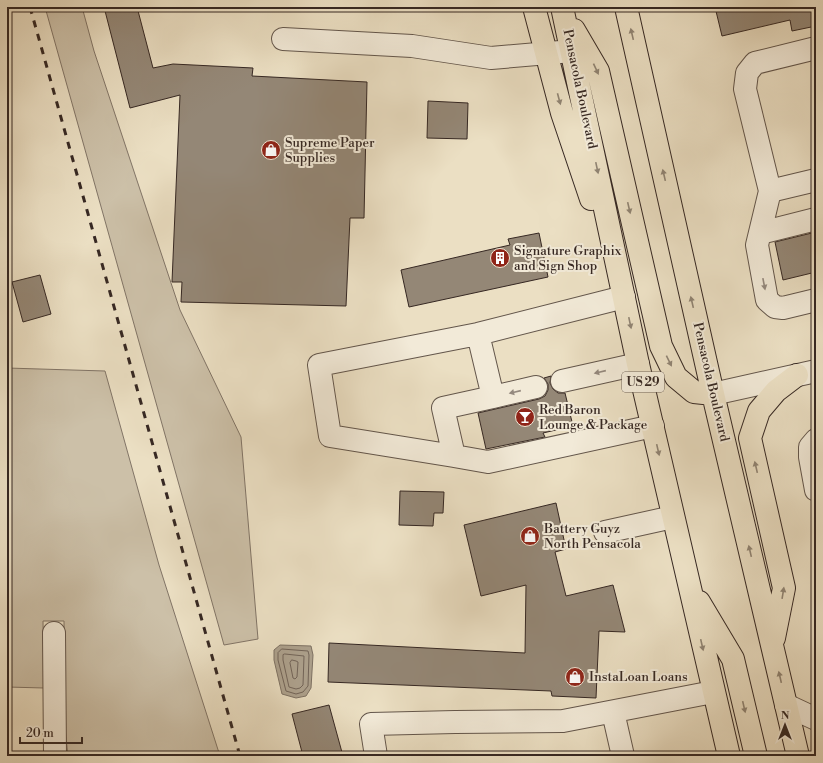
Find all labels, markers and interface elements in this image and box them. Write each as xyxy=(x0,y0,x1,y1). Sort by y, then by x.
street label: Pensacola Boulevard xyxy=(560,28,601,151)
one-way arrow xyxy=(628,28,634,41)
one-way arrow xyxy=(593,63,599,74)
one-way arrow xyxy=(556,93,562,105)
place label: Supreme Paper Supplies xyxy=(285,135,375,166)
shop icon: Supreme Paper Supplies xyxy=(260,139,282,161)
one-way arrow xyxy=(594,162,600,174)
one-way arrow xyxy=(660,169,666,181)
one-way arrow xyxy=(627,202,633,215)
place label: Signature Graphix and Sign Shop xyxy=(514,243,622,274)
building icon: Signature Graphix and Sign Shop xyxy=(489,247,511,269)
one-way arrow xyxy=(761,277,767,290)
one-way arrow xyxy=(689,295,695,308)
one-way arrow xyxy=(627,317,633,329)
street label: Pensacola Boulevard xyxy=(690,321,733,444)
one-way arrow xyxy=(666,355,672,367)
one-way arrow xyxy=(594,370,607,376)
road number: US 29 xyxy=(622,372,664,392)
one-way arrow xyxy=(509,389,521,395)
place label: Red Baron Lounge & Package xyxy=(539,402,648,433)
bar icon: Red Baron Lounge & Package xyxy=(514,406,536,428)
one-way arrow xyxy=(656,444,662,456)
one-way arrow xyxy=(753,460,759,473)
place label: Battery Guyz North Pensacola xyxy=(543,521,641,552)
shop icon: Battery Guyz North Pensacola xyxy=(519,525,541,547)
one-way arrow xyxy=(747,544,753,556)
one-way arrow xyxy=(780,587,786,599)
one-way arrow xyxy=(700,639,706,651)
shop icon: InstaLoan Loans xyxy=(564,666,586,688)
place label: InstaLoan Loans xyxy=(589,669,688,685)
one-way arrow xyxy=(776,671,782,683)
one-way arrow xyxy=(742,701,748,713)
north arrow xyxy=(765,705,805,745)
text: N xyxy=(781,709,790,723)
scale bar xyxy=(20,719,82,745)
text: 20 m xyxy=(26,726,54,741)

